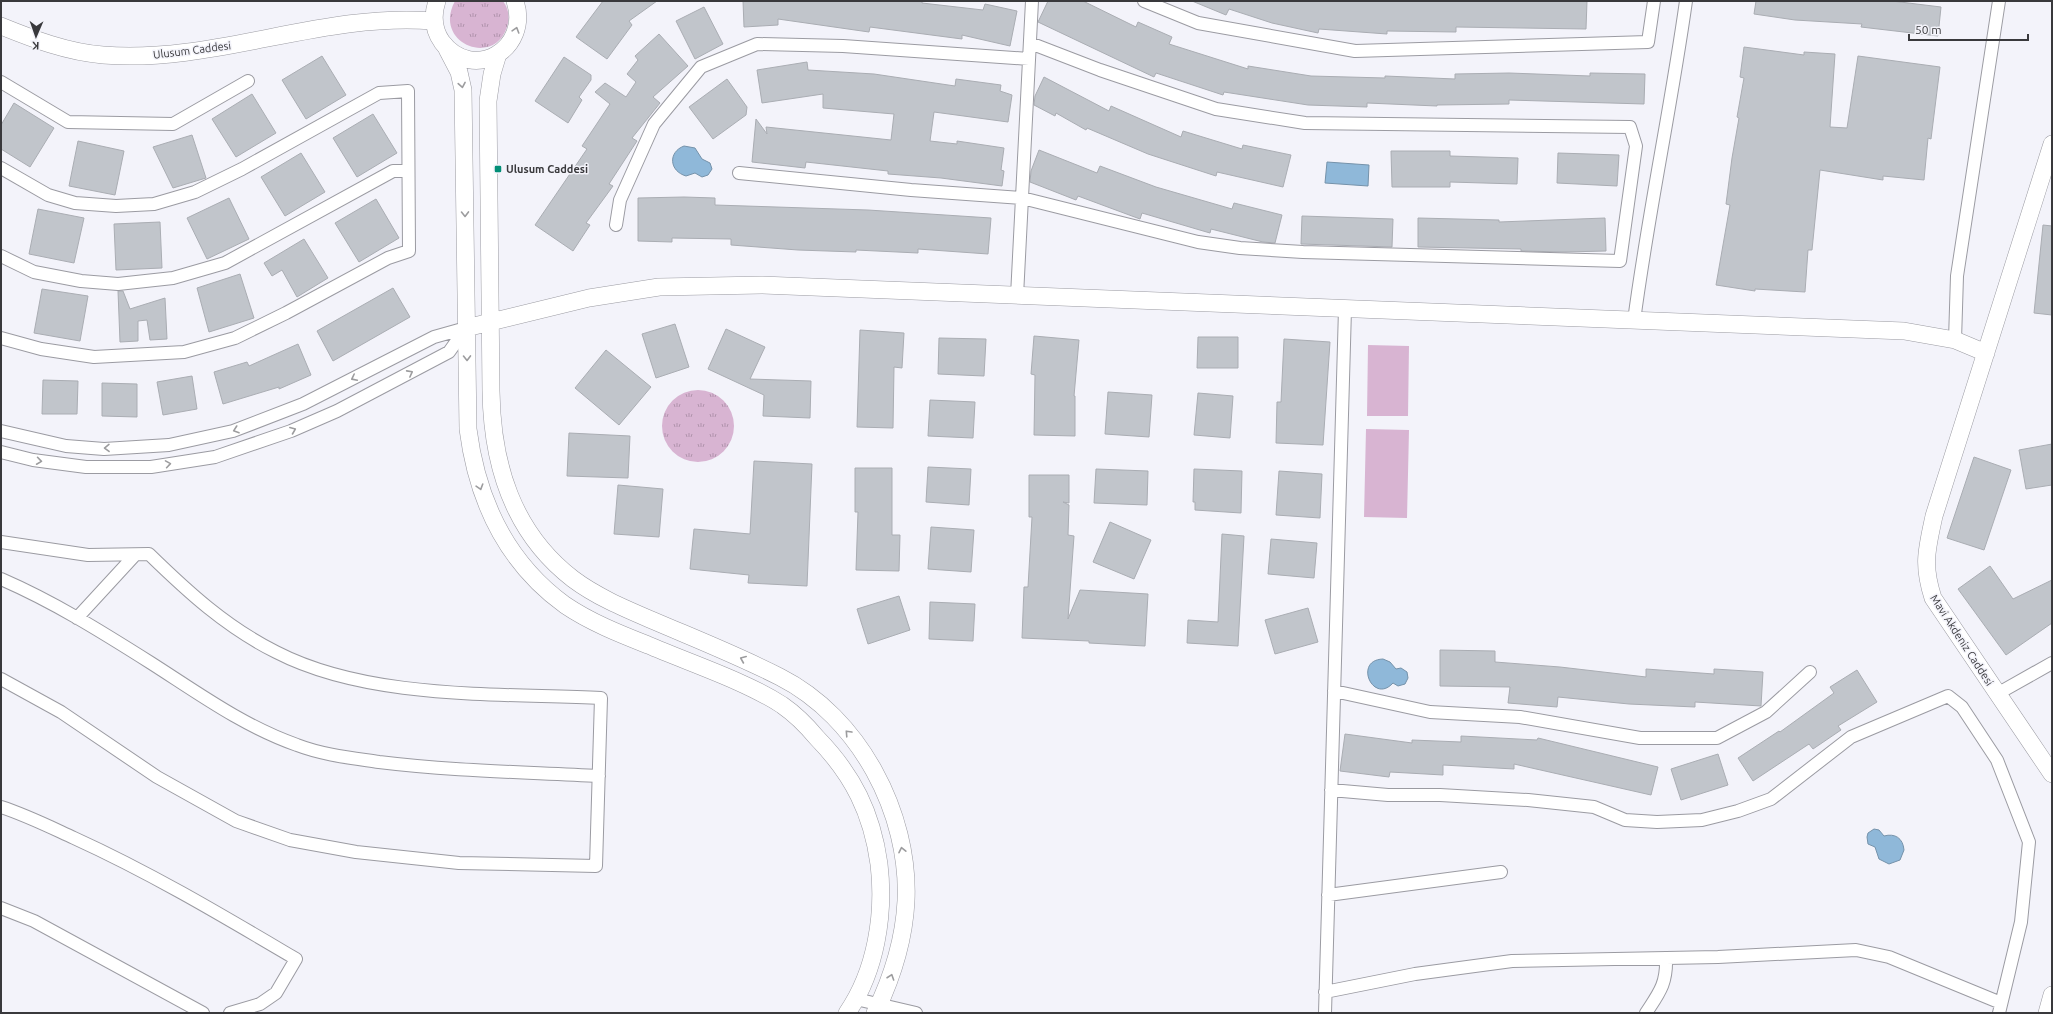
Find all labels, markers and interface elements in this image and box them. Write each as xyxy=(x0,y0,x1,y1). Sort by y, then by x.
north arrow xyxy=(16,16,56,56)
scale bar xyxy=(1909,16,2028,42)
text: 50 m xyxy=(1915,23,1942,36)
one-way arrow xyxy=(511,27,520,34)
street label: Ulusum Caddesi xyxy=(152,39,232,61)
text: K xyxy=(31,40,40,52)
one-way arrow xyxy=(457,81,466,88)
place label: Ulusum Caddesi xyxy=(506,163,588,175)
marker: Ulusum Caddesi xyxy=(493,164,503,174)
one-way arrow xyxy=(461,211,469,217)
one-way arrow xyxy=(463,355,471,361)
one-way arrow xyxy=(406,370,413,378)
one-way arrow xyxy=(351,373,359,381)
one-way arrow xyxy=(232,425,239,434)
one-way arrow xyxy=(290,426,297,434)
one-way arrow xyxy=(104,444,110,452)
one-way arrow xyxy=(36,456,42,465)
one-way arrow xyxy=(165,460,171,469)
one-way arrow xyxy=(475,483,484,490)
street label: Mavi Akdeniz Caddesi xyxy=(1928,592,1996,688)
one-way arrow xyxy=(739,656,746,664)
one-way arrow xyxy=(845,730,853,738)
one-way arrow xyxy=(899,846,907,853)
one-way arrow xyxy=(886,974,894,981)

